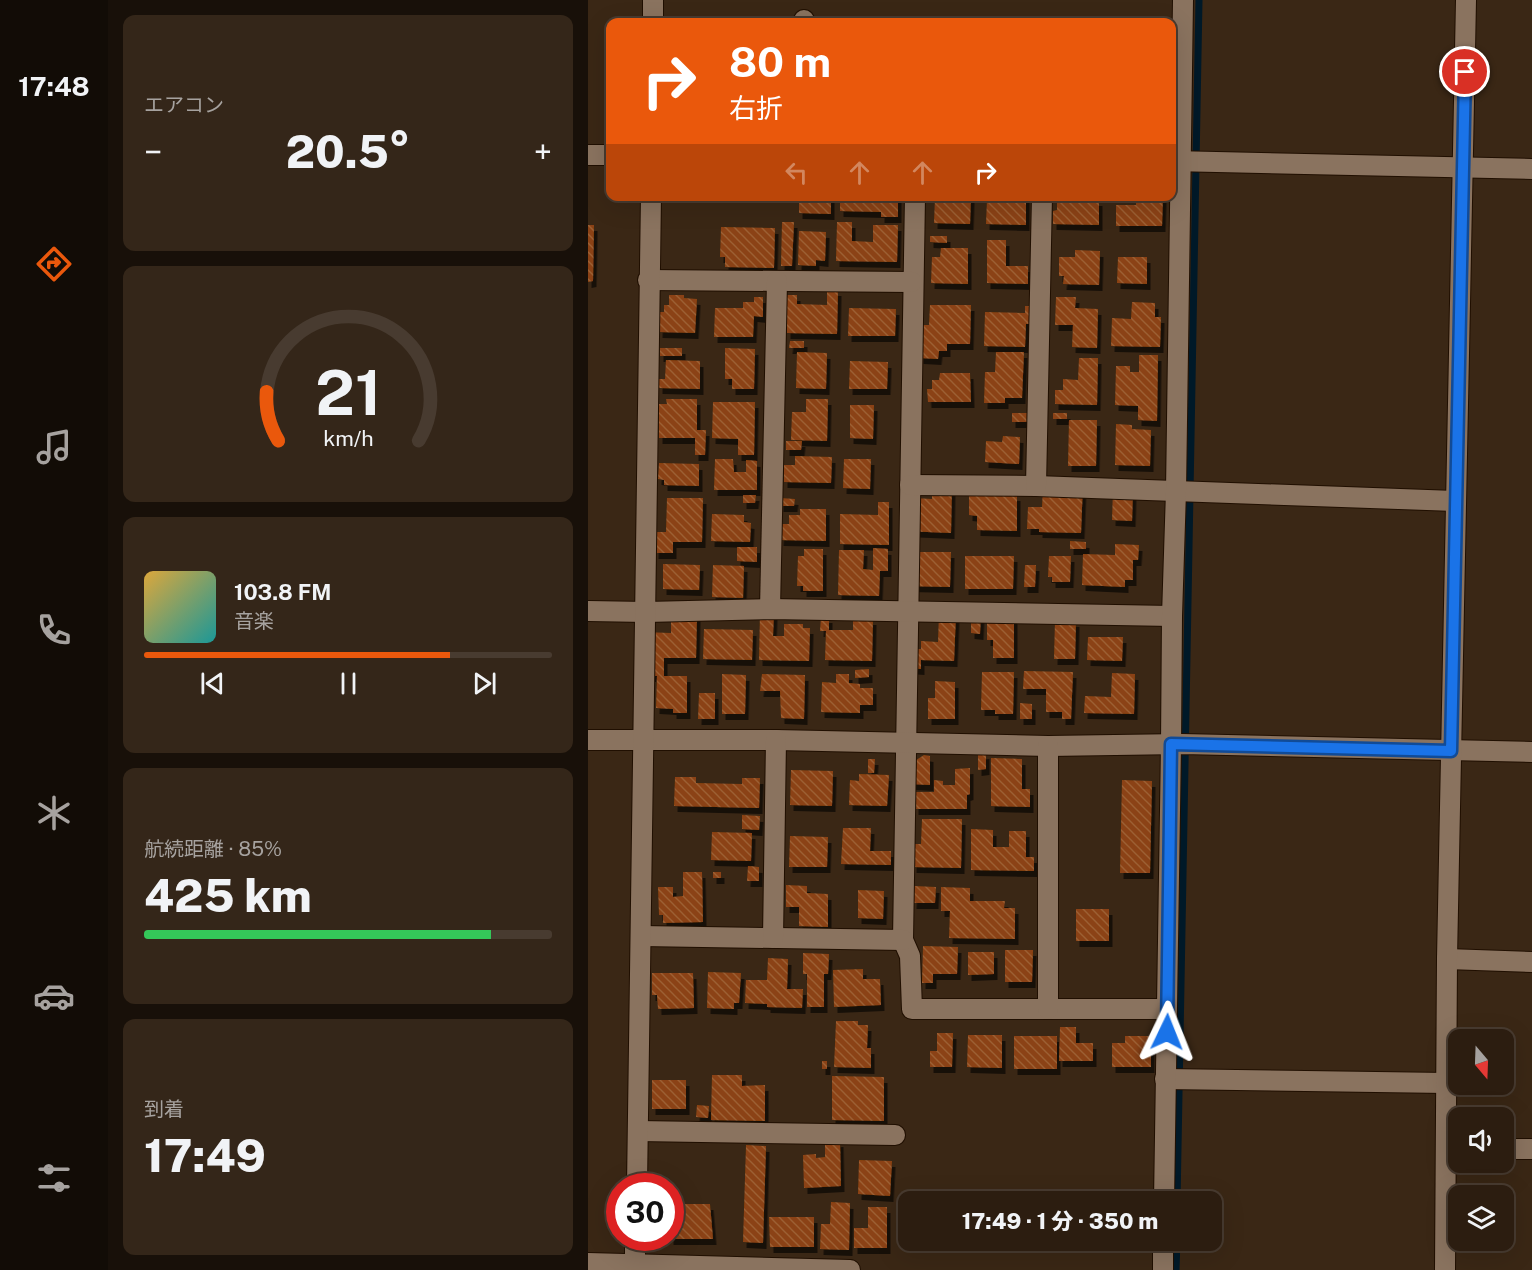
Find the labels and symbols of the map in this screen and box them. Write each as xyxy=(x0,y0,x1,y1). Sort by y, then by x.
pin xyxy=(1439,46,1490,97)
position arrow xyxy=(1135,1000,1199,1064)
north arrow xyxy=(1448,1029,1514,1095)
speed limit sign: 30 xyxy=(606,1173,684,1251)

